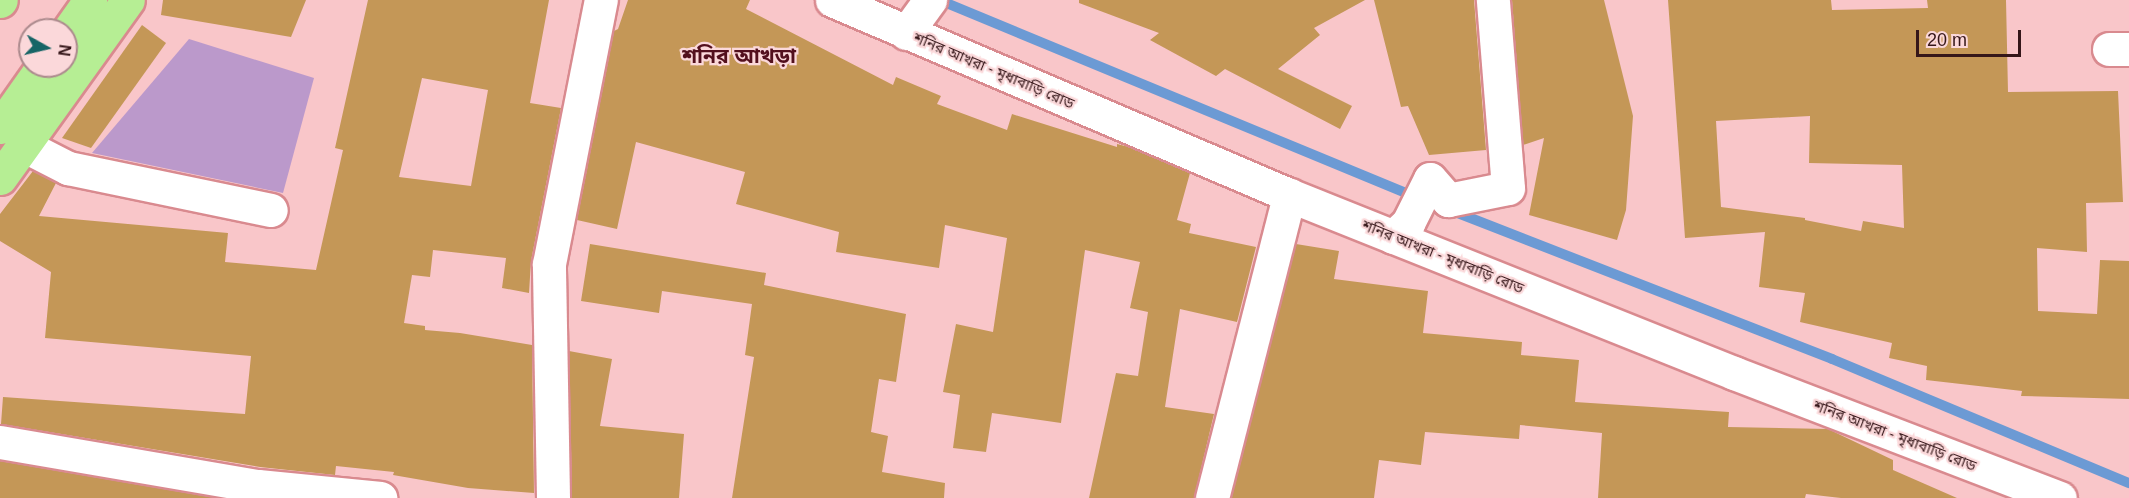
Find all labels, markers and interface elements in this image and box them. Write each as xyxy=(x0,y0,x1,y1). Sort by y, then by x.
north arrow xyxy=(18,18,78,78)
scale bar xyxy=(1919,18,2024,56)
street label: শনির আখরা - মৃধাবাড়ি রোড xyxy=(911,28,1077,112)
text: 20 m xyxy=(1927,30,1967,50)
text: N xyxy=(55,43,74,57)
district label: শনির আখড়া xyxy=(682,43,796,69)
street label: শনির আখরা - মৃধাবাড়ি রোড xyxy=(1360,215,1526,297)
street label: শনির আখরা - মৃধাবাড়ি রোড xyxy=(1811,396,1979,474)

